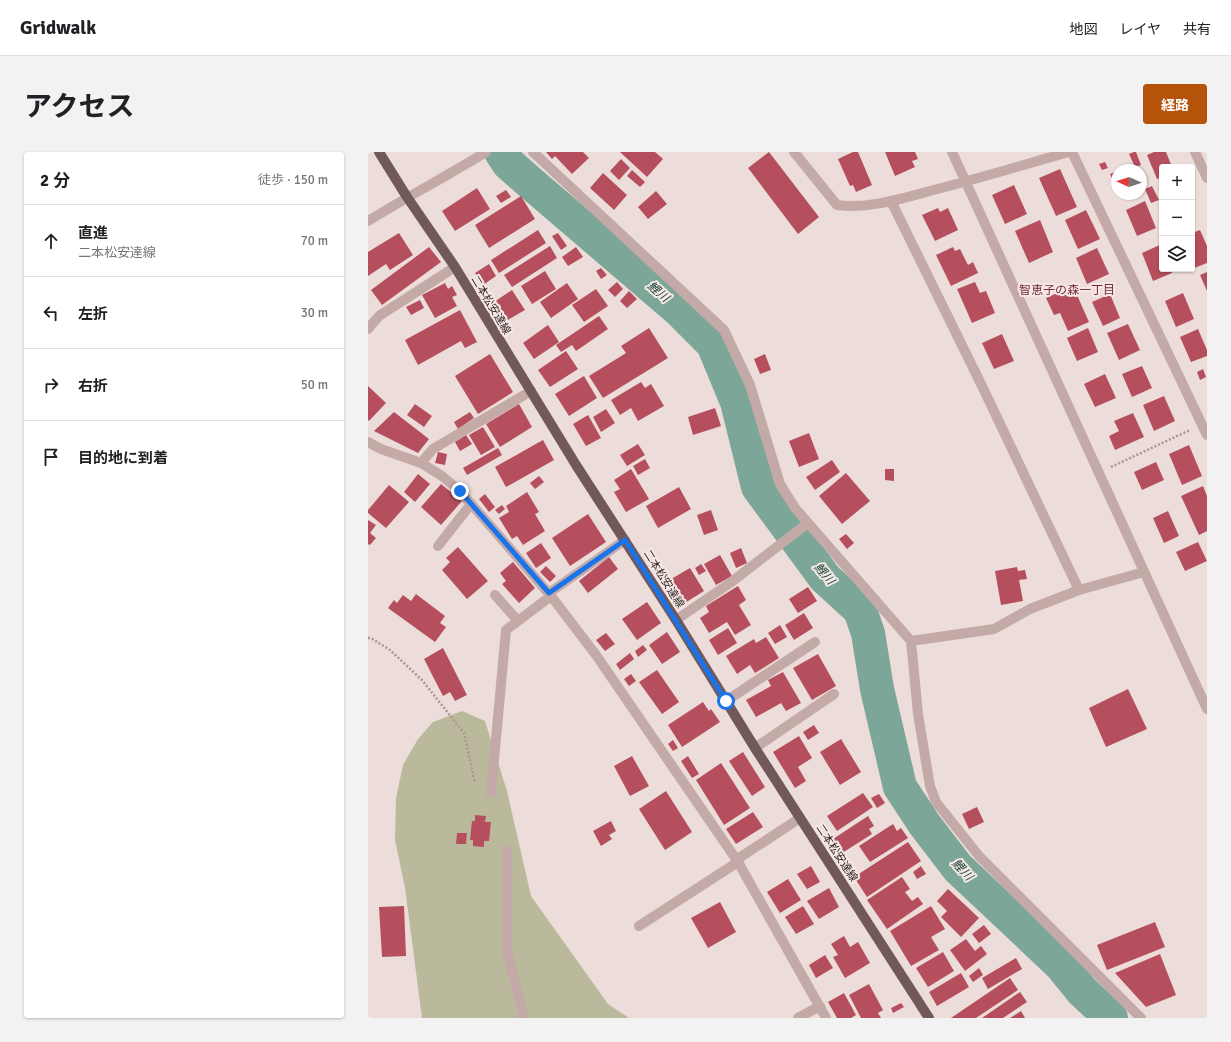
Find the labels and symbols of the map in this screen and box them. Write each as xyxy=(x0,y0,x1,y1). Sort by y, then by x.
north arrow xyxy=(1111,164,1147,200)
street label: 二本松安達線 xyxy=(468,273,514,337)
water label: 鯉川 xyxy=(644,279,674,307)
district label: 智恵子の森一丁目 xyxy=(1019,283,1115,298)
route end xyxy=(451,482,469,500)
street label: 二本松安達線 xyxy=(641,548,687,610)
water label: 鯉川 xyxy=(810,560,839,589)
route start xyxy=(717,692,735,710)
street label: 二本松安達線 xyxy=(814,822,860,884)
water label: 鯉川 xyxy=(948,856,977,885)

